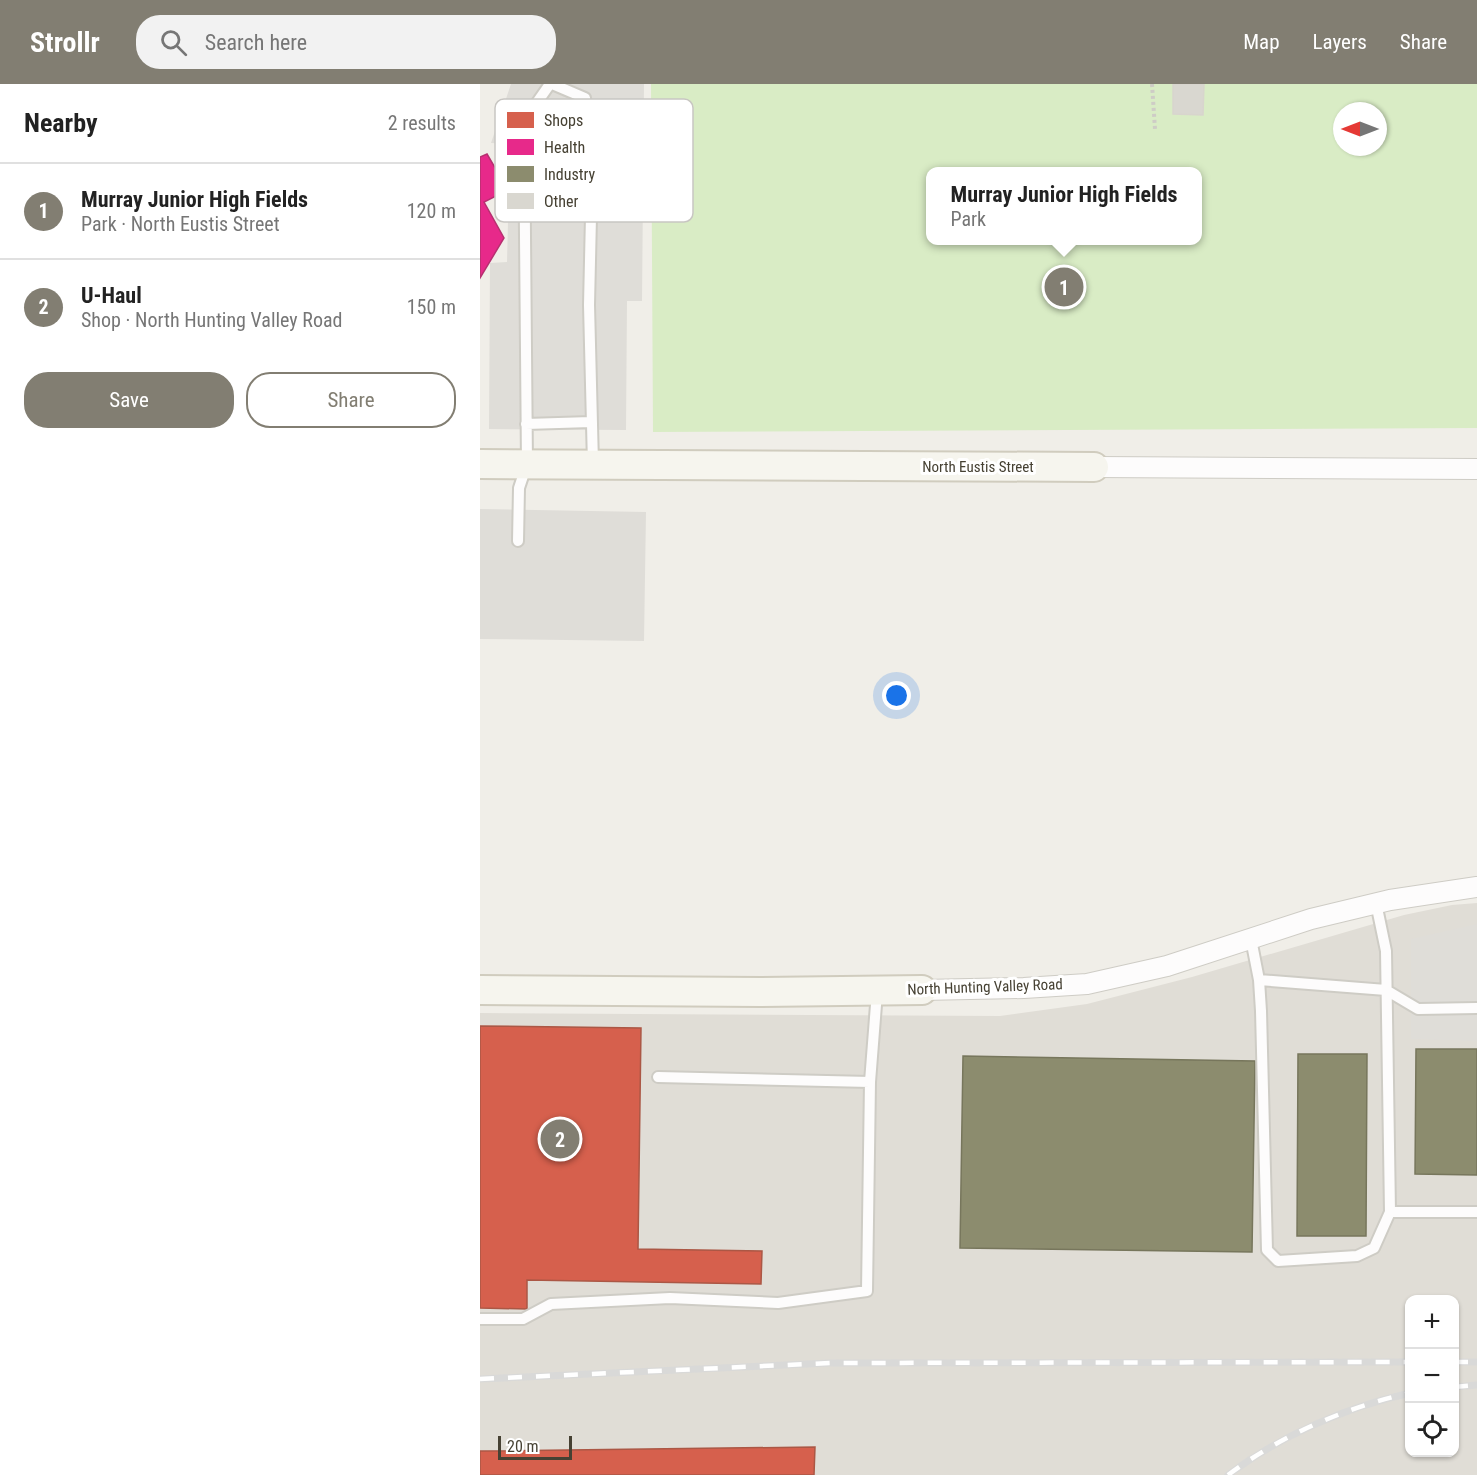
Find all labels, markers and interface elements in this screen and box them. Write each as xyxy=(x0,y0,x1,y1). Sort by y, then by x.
search box xyxy=(136,15,556,69)
text: Strollr xyxy=(30,26,100,59)
icon: search xyxy=(157,26,190,59)
text: Search here xyxy=(205,30,307,55)
text: Map xyxy=(1243,30,1280,54)
text: Layers xyxy=(1313,30,1367,54)
text: Share xyxy=(1400,30,1447,54)
legend xyxy=(495,99,693,222)
north arrow xyxy=(1333,102,1387,156)
text: Nearby xyxy=(24,108,98,138)
text: 2 results xyxy=(388,111,456,135)
text: Shops xyxy=(544,111,583,130)
text: Health xyxy=(544,138,585,157)
text: Industry xyxy=(544,165,595,184)
popup xyxy=(926,167,1202,245)
text: Murray Junior High Fields xyxy=(950,182,1178,207)
text: Murray Junior High Fields xyxy=(81,187,308,212)
text: Other xyxy=(544,192,579,211)
text: 1 xyxy=(38,199,49,223)
text: 120 m xyxy=(407,199,456,223)
text: Park xyxy=(950,207,986,231)
text: Park · North Eustis Street xyxy=(81,212,280,236)
pin: 1 xyxy=(1044,264,1084,310)
text: U-Haul xyxy=(81,283,142,308)
text: 2 xyxy=(38,295,49,319)
text: 150 m xyxy=(407,295,456,319)
text: Shop · North Hunting Valley Road xyxy=(81,308,342,332)
button: Save xyxy=(24,372,234,428)
button: Share xyxy=(246,372,456,428)
street label: North Eustis Street xyxy=(922,458,1034,476)
your location xyxy=(882,681,911,710)
street label: North Hunting Valley Road xyxy=(907,975,1063,999)
pin: 2 xyxy=(540,1116,580,1162)
map controls xyxy=(1405,1295,1459,1457)
button: + xyxy=(1405,1295,1459,1349)
button: − xyxy=(1405,1349,1459,1403)
button: locate xyxy=(1405,1403,1459,1457)
scale bar xyxy=(498,1433,572,1460)
text: 20 m xyxy=(507,1437,539,1456)

